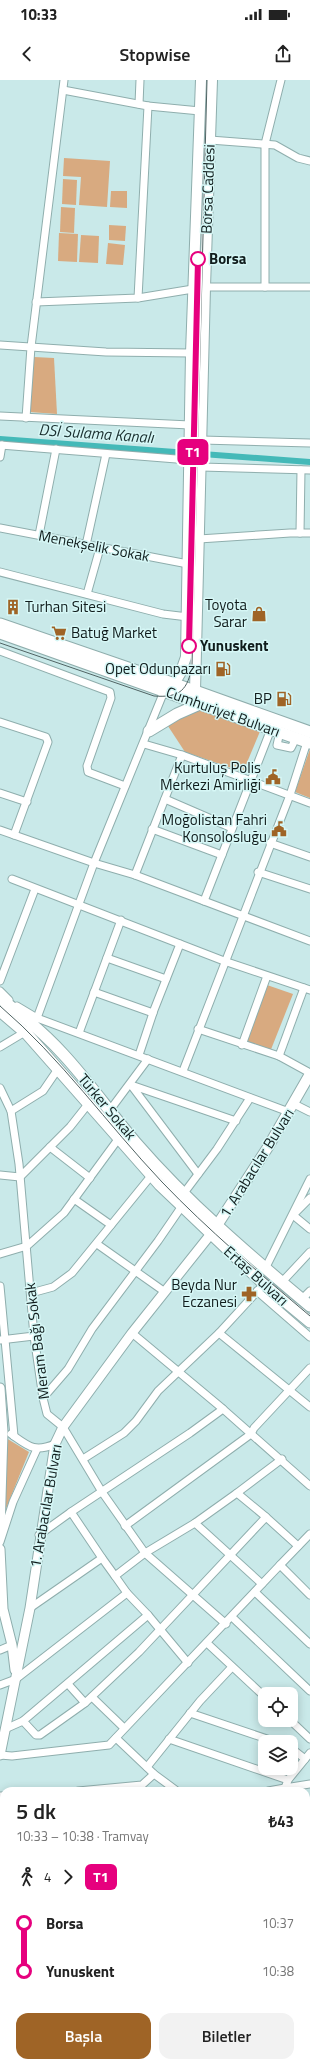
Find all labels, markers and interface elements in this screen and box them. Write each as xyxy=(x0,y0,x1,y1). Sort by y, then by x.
text: 10:33 xyxy=(20,3,57,26)
text: Stopwise xyxy=(119,41,191,68)
icon: back xyxy=(16,43,38,65)
icon: share xyxy=(272,43,294,65)
street label: Borsa Caddesi xyxy=(194,144,221,234)
place label: Borsa xyxy=(209,247,247,270)
marker: Borsa xyxy=(190,251,206,267)
water label: DSİ Sulama Kanalı xyxy=(38,417,156,449)
line badge: T1 xyxy=(175,439,211,465)
text: T1 xyxy=(185,441,201,462)
street label: Menekşelik Sokak xyxy=(37,523,152,568)
place label: Toyota Sarar xyxy=(205,593,247,633)
place label: Turhan Sitesi xyxy=(25,595,106,618)
building icon: Turhan Sitesi xyxy=(4,598,22,616)
shop icon: Toyota Sarar xyxy=(250,605,268,623)
place label: Batuğ Market xyxy=(71,621,158,644)
supermarket icon: Batuğ Market xyxy=(50,624,68,642)
place label: Yunuskent xyxy=(200,634,269,657)
marker: Yunuskent xyxy=(181,638,197,654)
place label: Opet Odunpazarı xyxy=(105,657,211,680)
fuel station icon: Opet Odunpazarı xyxy=(214,660,232,678)
street label: Cumhuriyet Bulvarı xyxy=(163,680,283,743)
place label: BP xyxy=(254,687,272,710)
fuel station icon: BP xyxy=(275,690,293,708)
place label: Kurtuluş Polis Merkezi Amirliği xyxy=(160,756,261,796)
public building icon: Kurtuluş Polis Merkezi Amirliği xyxy=(264,768,282,786)
place label: Moğolistan Fahri Konsolosluğu xyxy=(162,808,267,848)
public building icon: Moğolistan Fahri Konsolosluğu xyxy=(270,820,288,838)
street label: Türker Sokak xyxy=(73,1068,142,1145)
street label: 1. Arabacılar Bulvarı xyxy=(214,1104,299,1222)
street label: Ertaş Bulvarı xyxy=(219,1240,294,1311)
place label: Beyda Nur Eczanesi xyxy=(171,1273,237,1313)
street label: Meram Bağı Sokak xyxy=(18,1281,55,1401)
pharmacy icon: Beyda Nur Eczanesi xyxy=(240,1285,258,1303)
street label: 1. Arabacılar Bulvarı xyxy=(23,1442,68,1569)
map controls xyxy=(258,1687,298,1775)
button: locate xyxy=(258,1687,298,1727)
button: layers xyxy=(258,1735,298,1775)
text: 5 dk xyxy=(16,1794,56,1828)
text: ₺43 xyxy=(269,1810,294,1833)
text: 10:33 – 10:38 · Tramvay xyxy=(16,1826,149,1846)
icon: walk xyxy=(16,1866,38,1888)
icon: forward xyxy=(57,1866,79,1888)
text: T1 xyxy=(93,1866,109,1887)
text: 4 xyxy=(44,1867,51,1887)
text: Borsa xyxy=(46,1912,83,1935)
text: 10:37 xyxy=(262,1913,294,1933)
text: Yunuskent xyxy=(46,1960,115,1983)
text: 10:38 xyxy=(262,1961,294,1981)
button: Başla xyxy=(16,2013,151,2059)
button: Biletler xyxy=(159,2013,294,2059)

